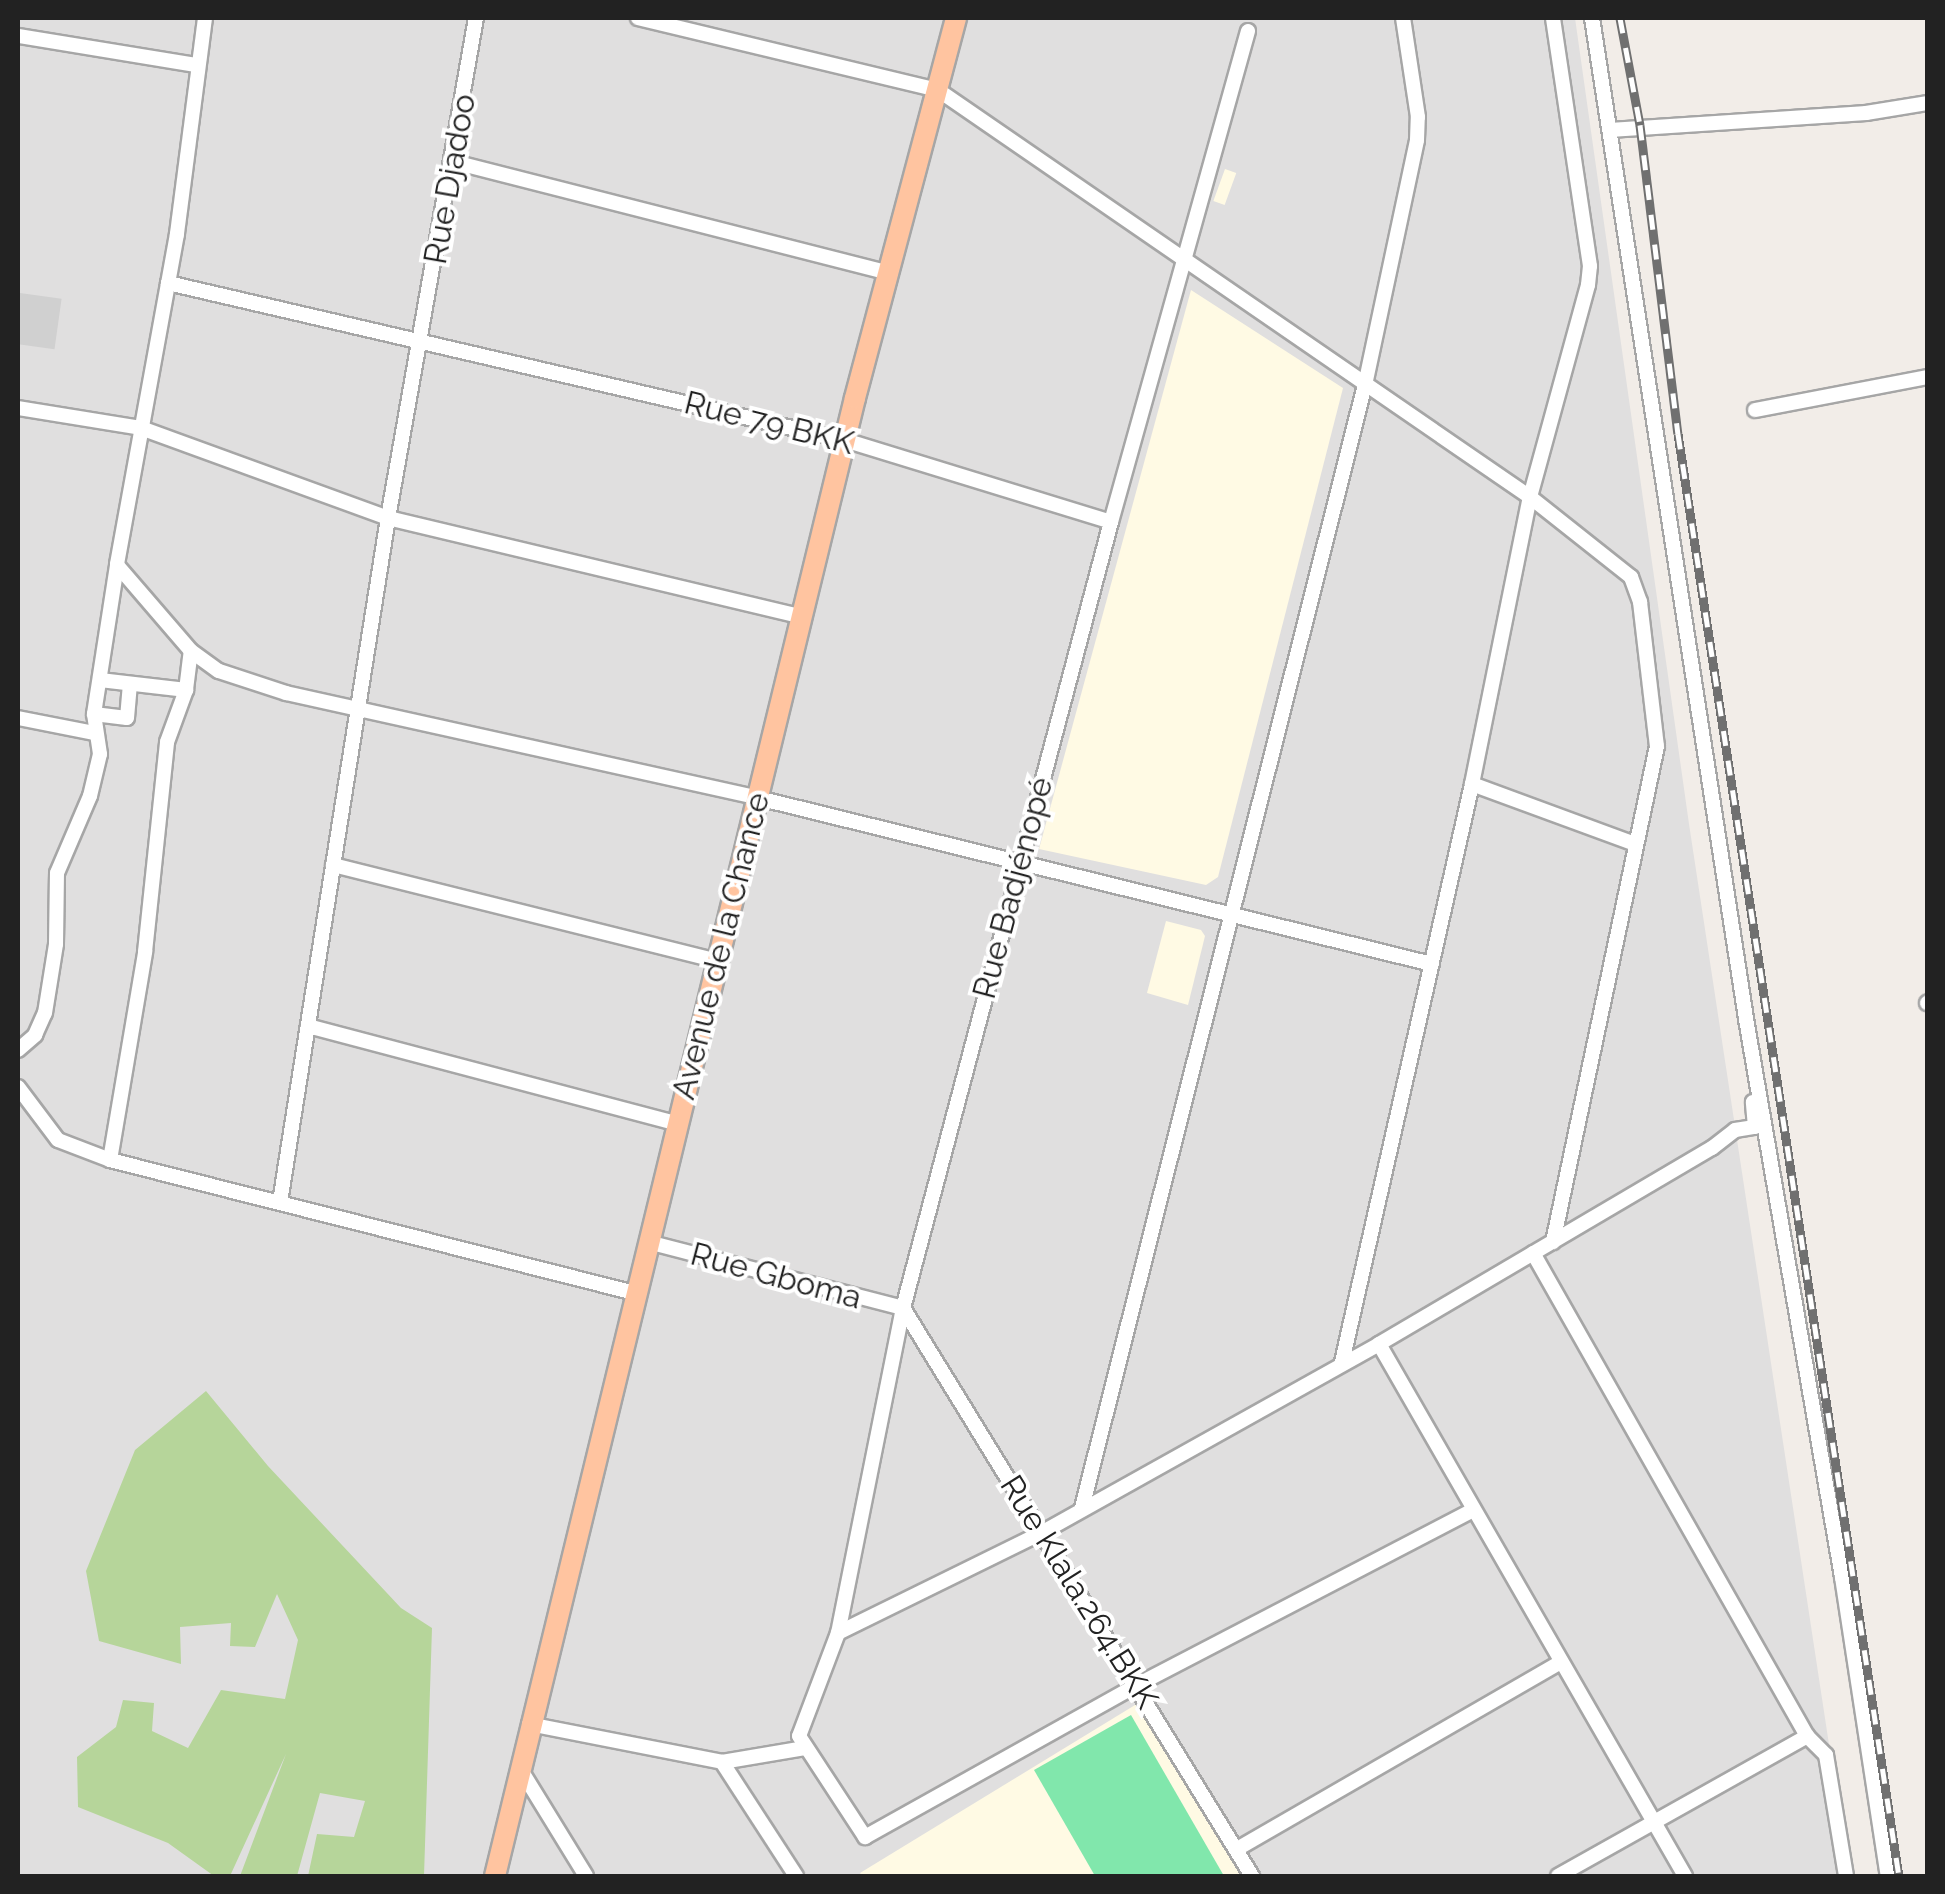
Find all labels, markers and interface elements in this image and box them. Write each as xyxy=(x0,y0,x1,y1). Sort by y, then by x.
street label: Rue Djadoo xyxy=(416,91,484,267)
street label: Rue 79 BKK xyxy=(680,383,858,463)
street label: Rue Badjénopé xyxy=(965,773,1061,1003)
street label: Avenue de la Chance xyxy=(664,789,778,1103)
street label: Rue Gboma xyxy=(686,1235,866,1317)
street label: Rue Klala.264.BKK xyxy=(992,1468,1166,1716)

